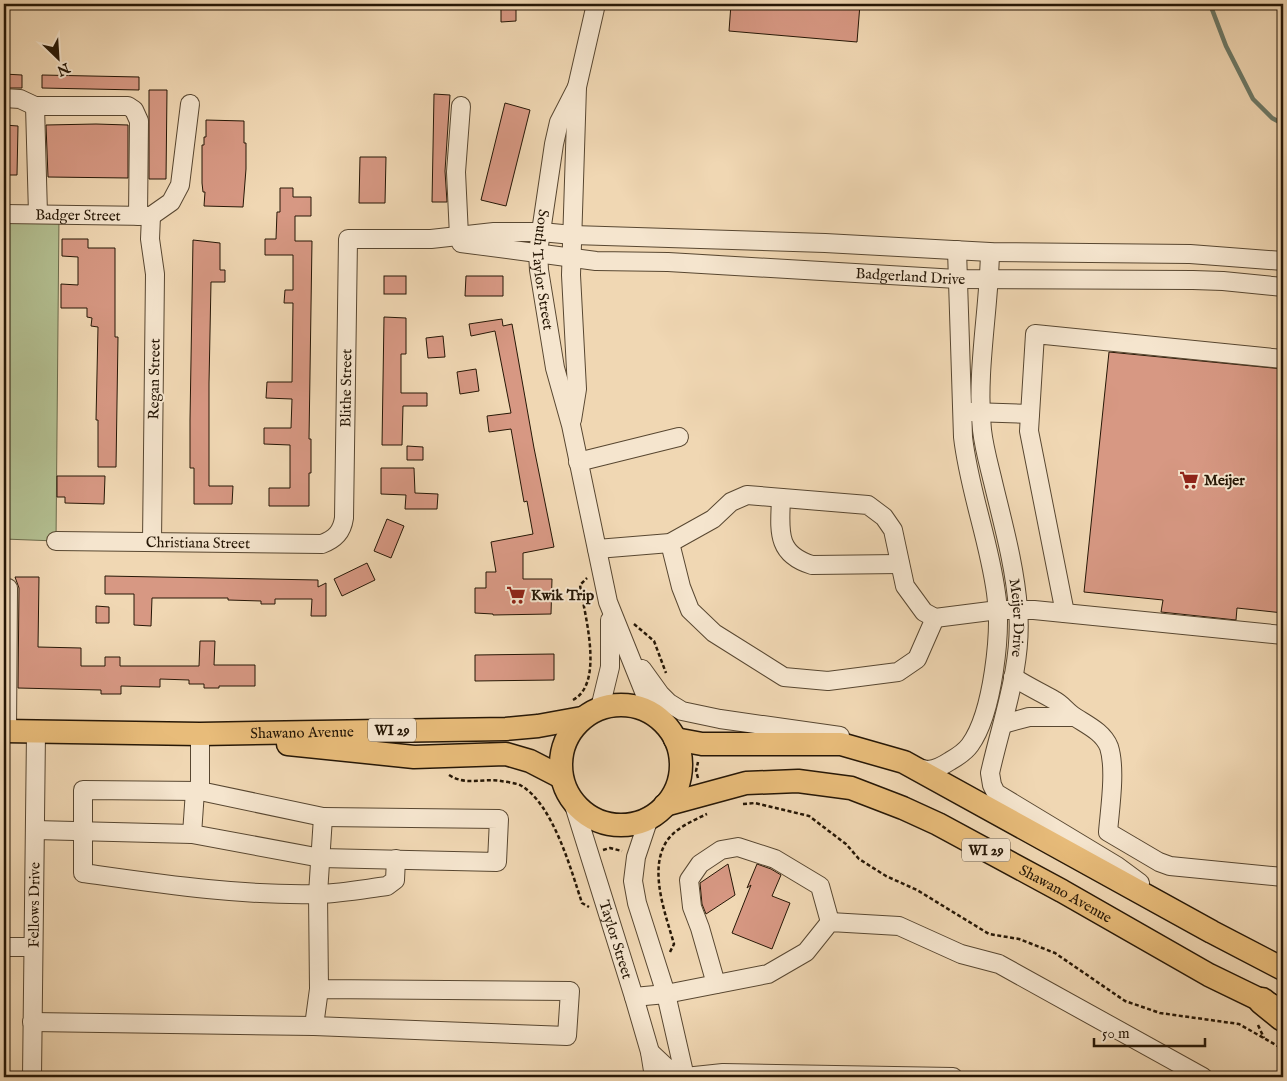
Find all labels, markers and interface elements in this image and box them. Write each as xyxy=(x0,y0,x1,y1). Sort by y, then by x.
north arrow xyxy=(32,32,82,82)
text: N xyxy=(54,58,73,80)
street label: Badger Street xyxy=(35,205,121,226)
street label: South Taylor Street xyxy=(528,208,558,331)
street label: Badgerland Drive xyxy=(855,264,965,289)
street label: Regan Street xyxy=(144,338,165,420)
street label: Blithe Street xyxy=(336,349,356,428)
supermarket icon: Meijer xyxy=(1178,469,1200,491)
place label: Meijer xyxy=(1204,471,1245,490)
street label: Christiana Street xyxy=(146,533,250,553)
street label: Meijer Drive xyxy=(1005,577,1028,658)
supermarket icon: Kwik Trip xyxy=(505,584,527,606)
place label: Kwik Trip xyxy=(531,586,594,605)
road number: WI 29 xyxy=(368,718,416,742)
street label: Shawano Avenue xyxy=(250,722,354,743)
road number: WI 29 xyxy=(962,838,1010,862)
street label: Shawano Avenue xyxy=(1016,861,1115,928)
street label: Fellows Drive xyxy=(24,862,44,948)
street label: Taylor Street xyxy=(594,898,637,981)
scale bar xyxy=(1094,1016,1206,1048)
text: 50 m xyxy=(1102,1024,1130,1043)

